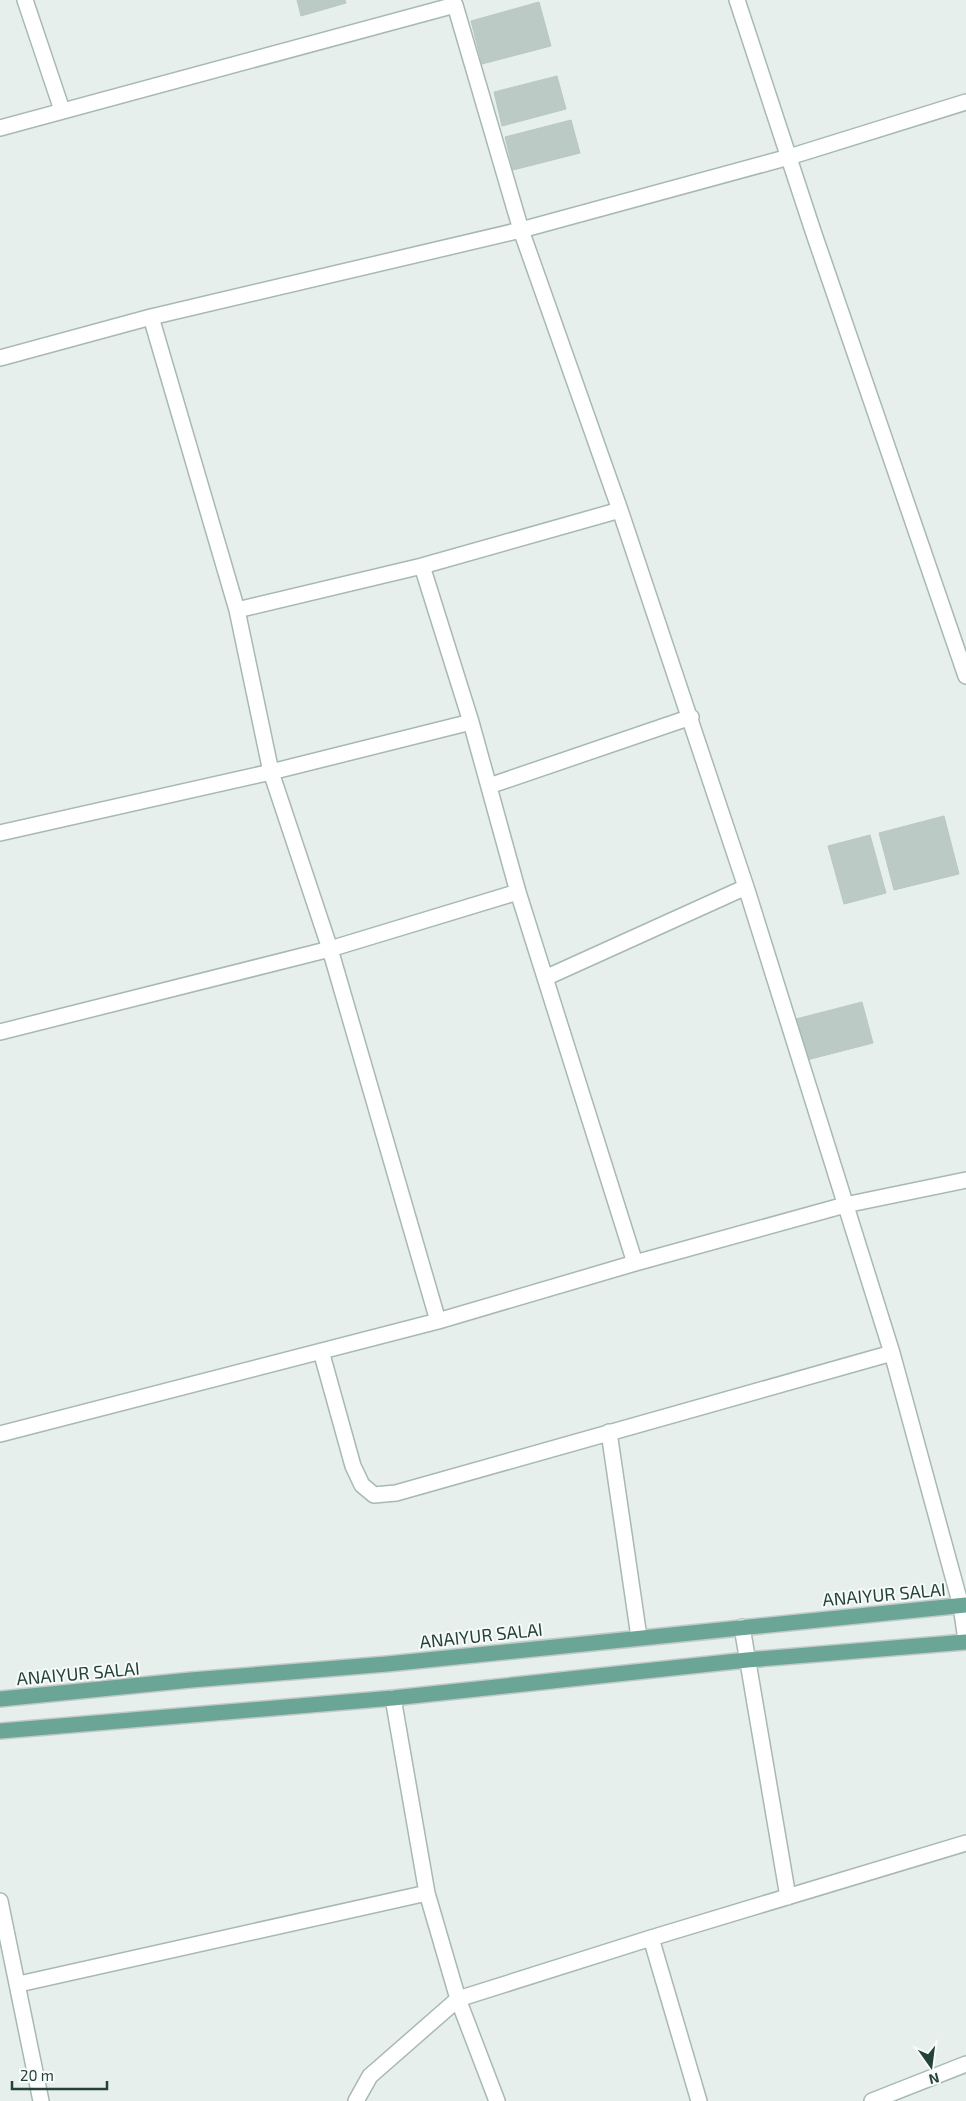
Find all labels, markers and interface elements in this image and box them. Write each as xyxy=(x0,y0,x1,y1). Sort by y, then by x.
street label: ANAIYUR SALAI xyxy=(821,1578,947,1610)
street label: ANAIYUR SALAI xyxy=(418,1618,544,1652)
street label: ANAIYUR SALAI xyxy=(15,1657,141,1689)
north arrow xyxy=(906,2041,956,2091)
scale bar xyxy=(12,2058,108,2090)
text: 20 m xyxy=(20,2066,54,2084)
text: N xyxy=(927,2070,941,2089)

